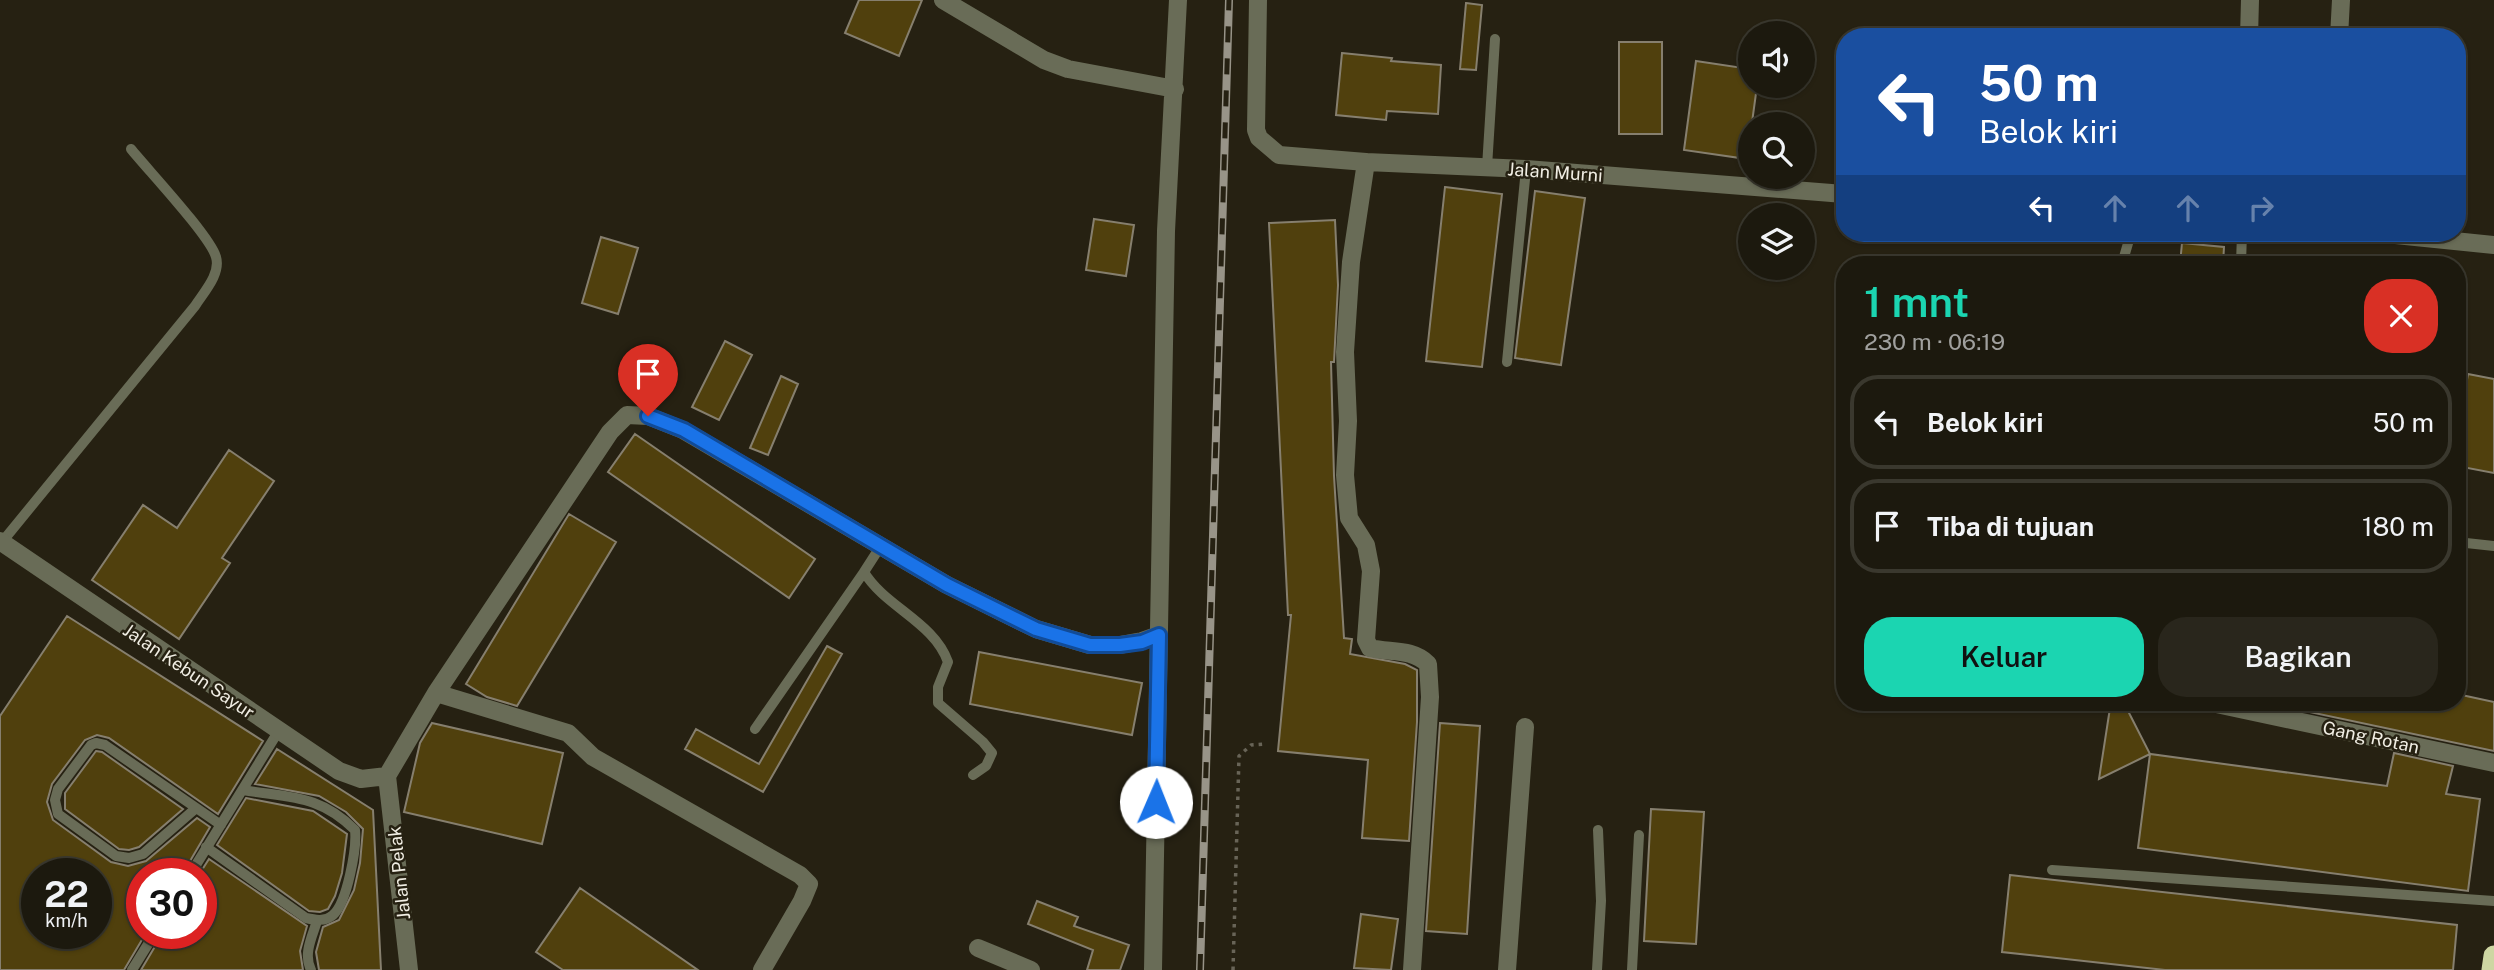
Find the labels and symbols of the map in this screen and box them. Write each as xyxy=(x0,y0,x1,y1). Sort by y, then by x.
street label: Jalan Murni xyxy=(1507,158,1603,186)
pin xyxy=(618,344,678,416)
street label: Jalan Kebun Sayur xyxy=(119,619,259,723)
street label: Gang Rotan xyxy=(2321,717,2421,757)
position arrow xyxy=(1119,765,1193,839)
street label: Jalan Pelak xyxy=(384,825,414,921)
speed limit sign: 30 xyxy=(126,858,217,949)

